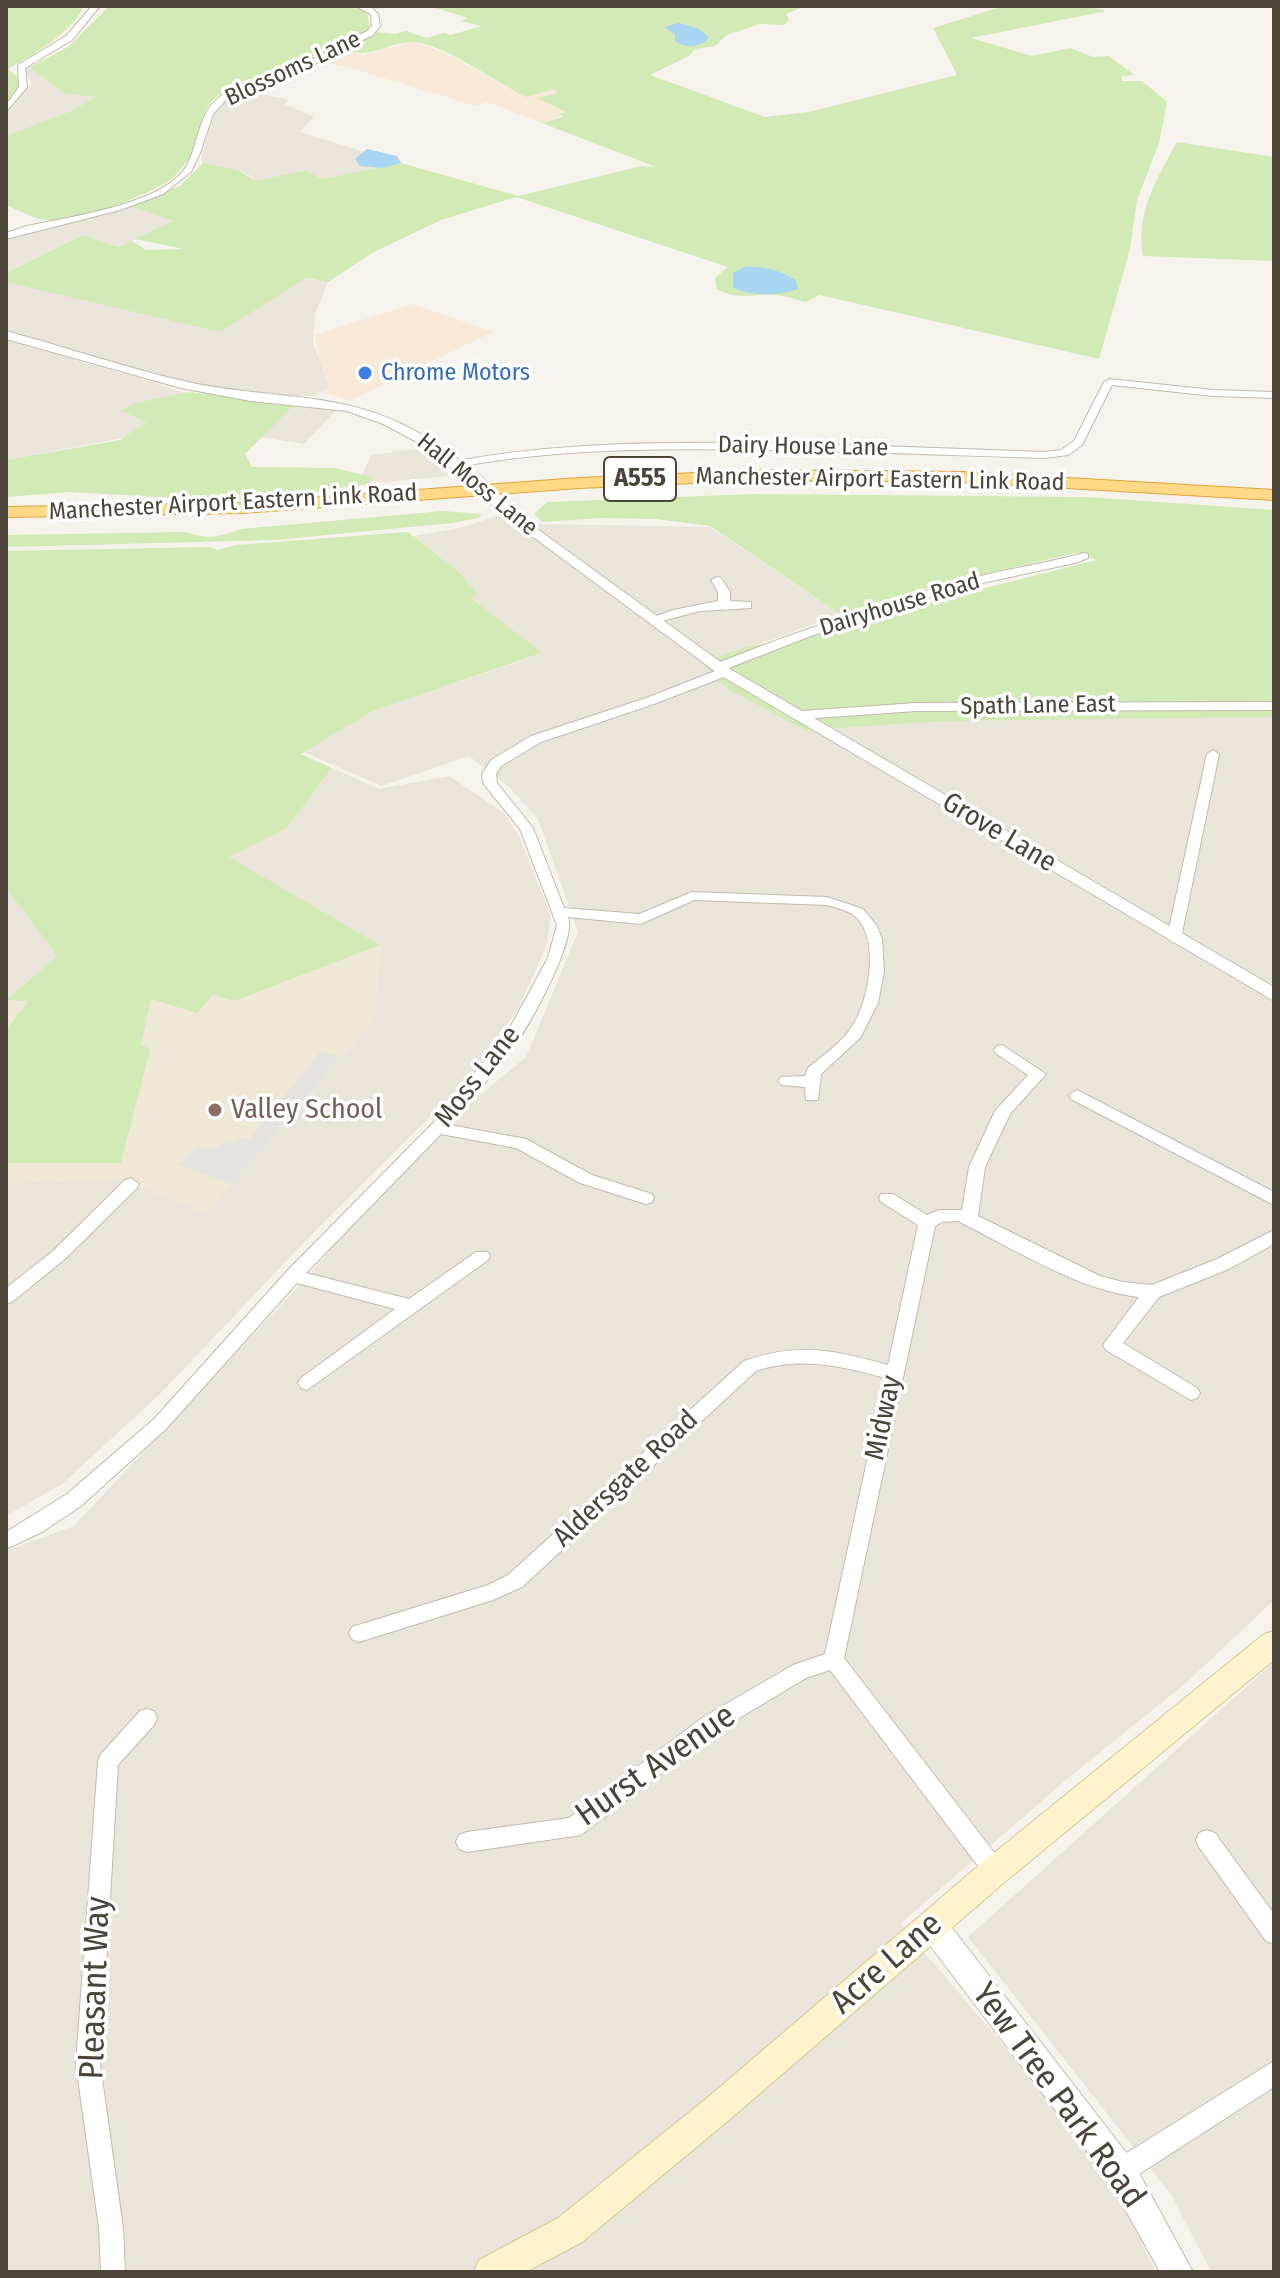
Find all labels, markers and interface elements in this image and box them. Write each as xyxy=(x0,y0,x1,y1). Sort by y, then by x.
street label: Blossoms Lane xyxy=(221,25,365,113)
place label: Chrome Motors xyxy=(381,359,530,387)
marker: Chrome Motors xyxy=(356,364,374,382)
street label: Hall Moss Lane xyxy=(411,428,543,542)
street label: Dairy House Lane xyxy=(718,431,888,463)
road number: A555 xyxy=(604,457,676,501)
street label: Manchester Airport Eastern Link Road xyxy=(695,462,1065,498)
street label: Manchester Airport Eastern Link Road xyxy=(48,479,418,527)
street label: Dairyhouse Road xyxy=(816,567,984,643)
street label: Spath Lane East xyxy=(960,690,1116,722)
street label: Grove Lane xyxy=(936,786,1062,880)
street label: Moss Lane xyxy=(428,1020,528,1134)
place label: Valley School xyxy=(231,1093,382,1127)
marker: Valley School xyxy=(206,1101,224,1119)
street label: Midway xyxy=(859,1373,909,1463)
street label: Aldersgate Road xyxy=(547,1403,705,1555)
street label: Hurst Avenue xyxy=(568,1696,744,1836)
street label: Pleasant Way xyxy=(72,1896,120,2080)
street label: Acre Lane xyxy=(823,1905,951,2023)
street label: Yew Tree Park Road xyxy=(963,1976,1153,2216)

